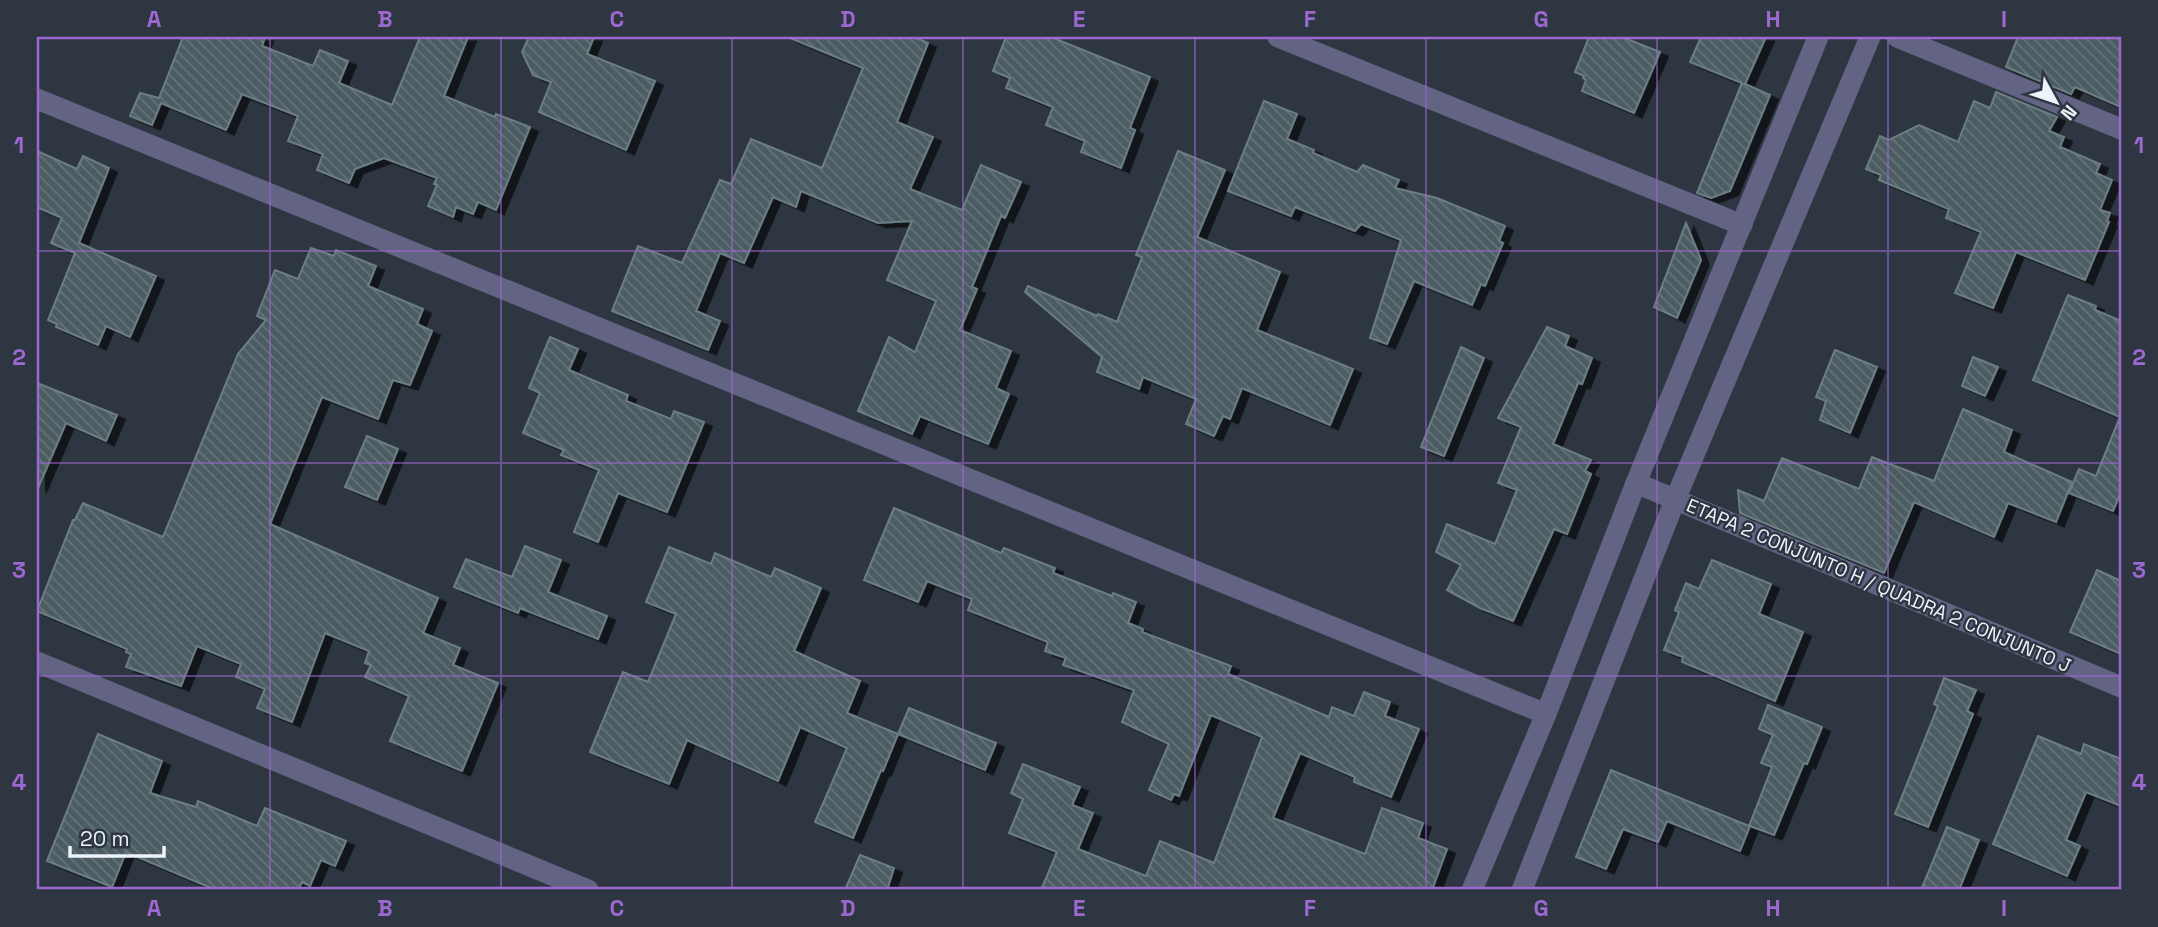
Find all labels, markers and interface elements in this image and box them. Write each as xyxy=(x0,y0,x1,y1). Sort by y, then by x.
text: A xyxy=(147,4,162,34)
text: B xyxy=(377,4,393,34)
text: C xyxy=(610,4,624,34)
text: D xyxy=(840,4,856,34)
text: E xyxy=(1073,4,1085,34)
text: F xyxy=(1304,4,1316,34)
text: G xyxy=(1533,4,1549,34)
text: H xyxy=(1765,4,1781,34)
text: I xyxy=(2001,4,2007,34)
north arrow xyxy=(2022,66,2092,136)
text: N xyxy=(2055,100,2082,126)
text: 1 xyxy=(14,130,24,160)
text: 1 xyxy=(2134,130,2144,160)
text: 2 xyxy=(12,342,26,372)
text: 2 xyxy=(2132,342,2146,372)
street label: ETAPA 2 CONJUNTO H / QUADRA 2 CONJUNTO J xyxy=(1683,493,2075,678)
text: 3 xyxy=(12,555,26,585)
text: 3 xyxy=(2132,555,2146,585)
text: 4 xyxy=(12,767,27,797)
text: 4 xyxy=(2132,767,2147,797)
scale bar xyxy=(70,815,164,859)
text: 20 m xyxy=(80,825,130,852)
text: A xyxy=(147,893,162,923)
text: B xyxy=(377,893,393,923)
text: C xyxy=(610,893,624,923)
text: D xyxy=(840,893,856,923)
text: E xyxy=(1073,893,1085,923)
text: F xyxy=(1304,893,1316,923)
text: G xyxy=(1533,893,1549,923)
text: H xyxy=(1765,893,1781,923)
text: I xyxy=(2001,893,2007,923)

